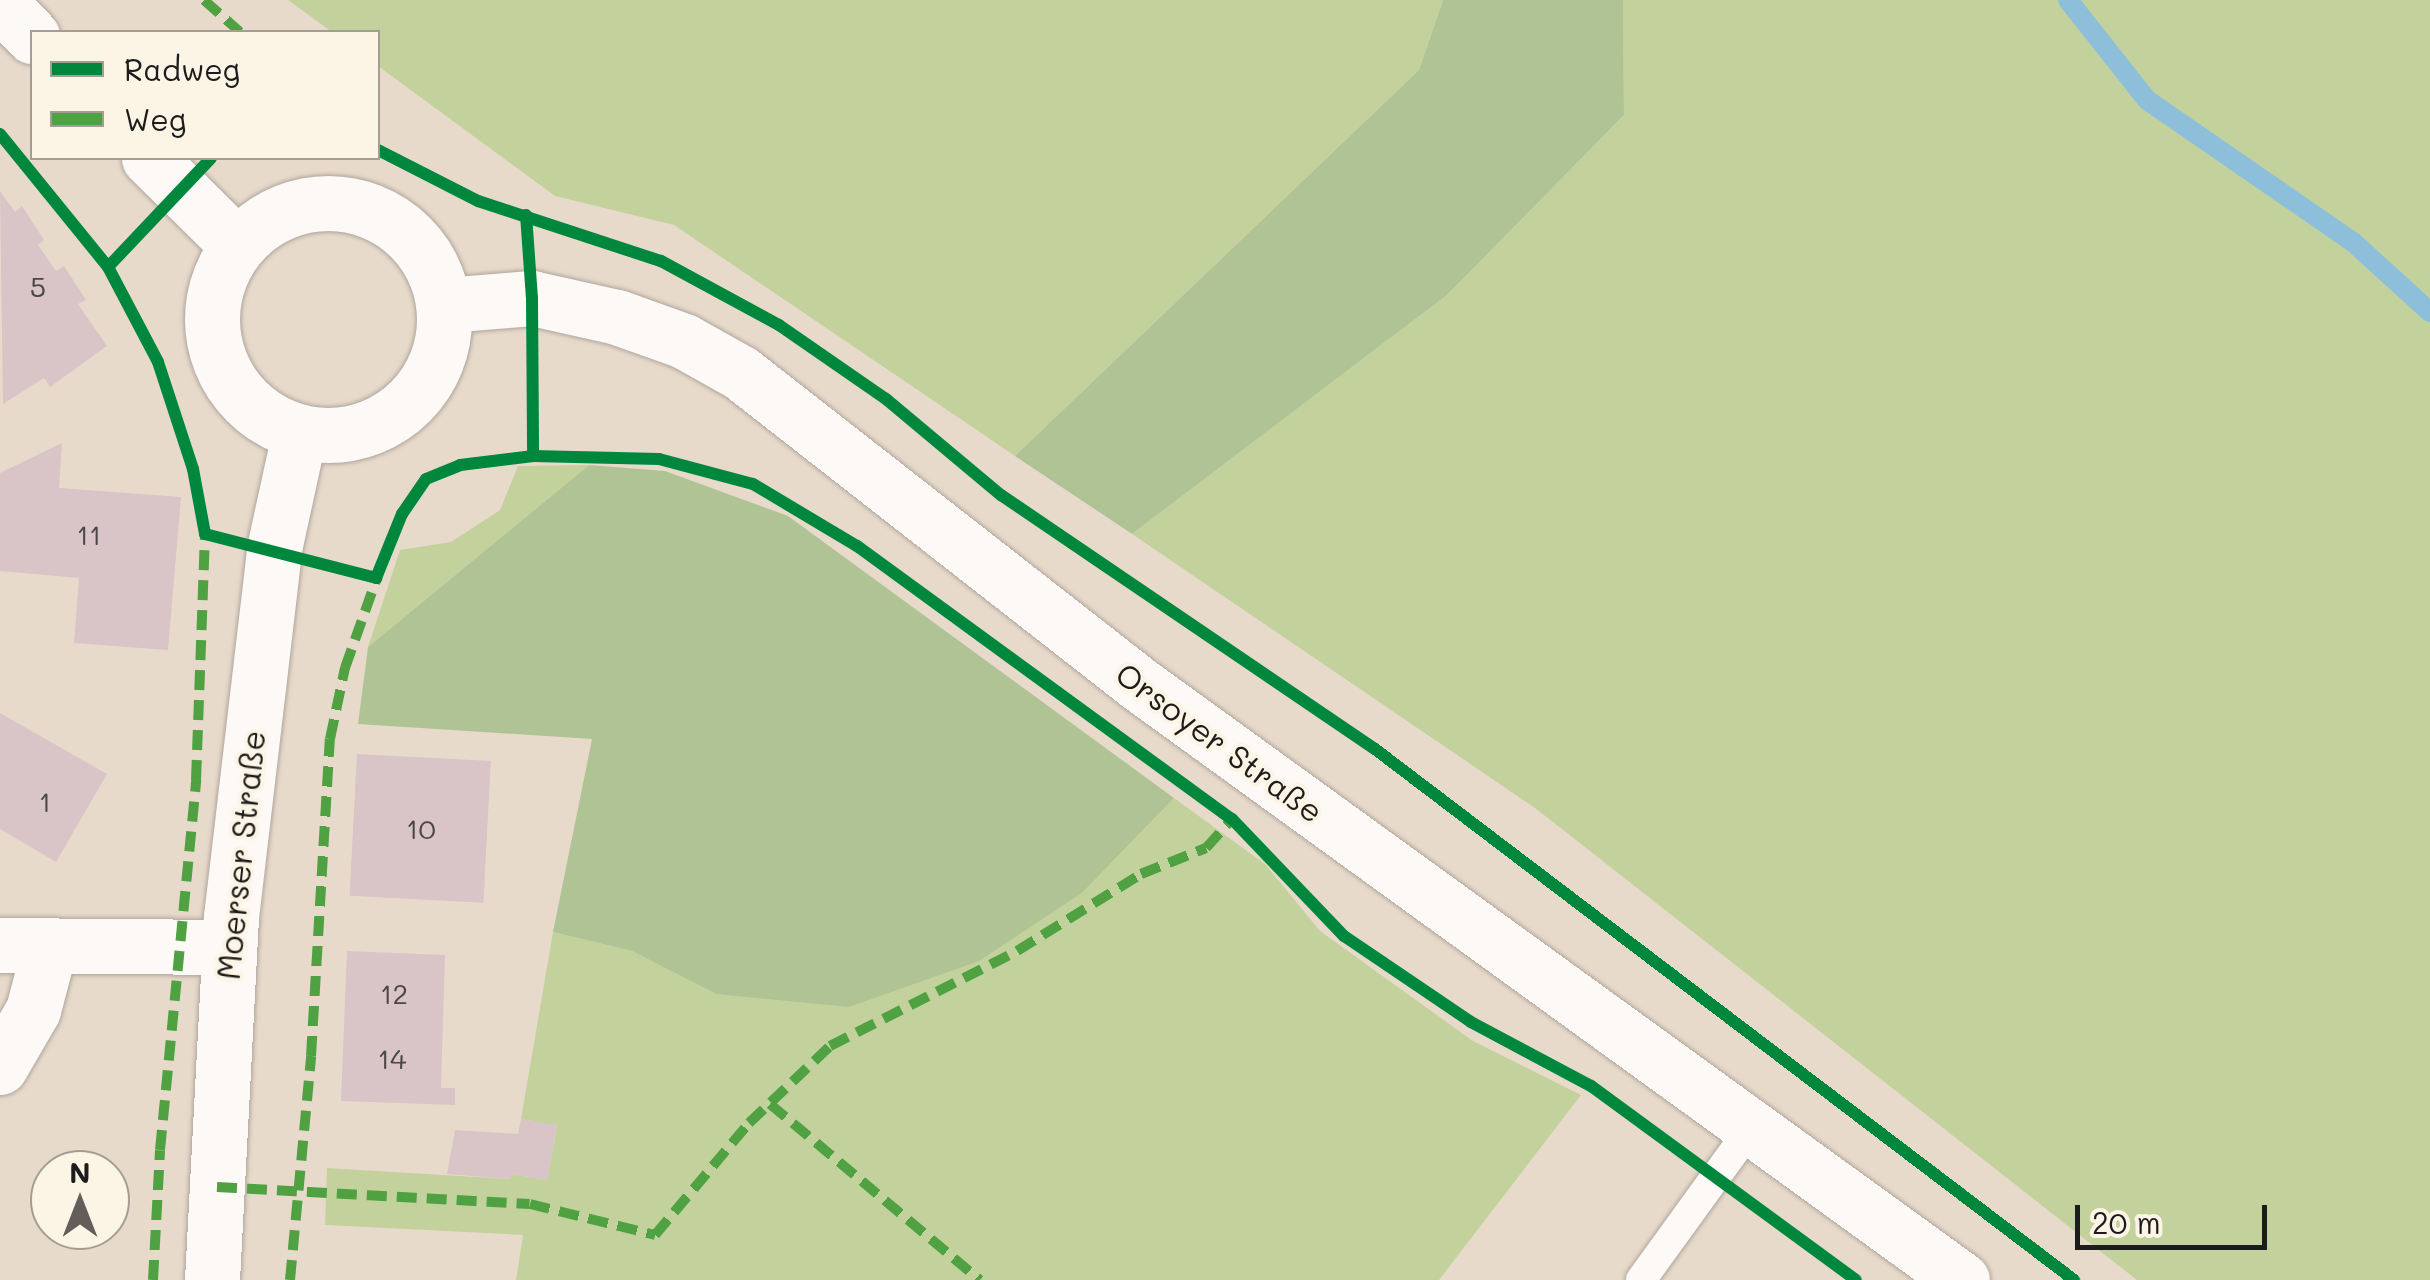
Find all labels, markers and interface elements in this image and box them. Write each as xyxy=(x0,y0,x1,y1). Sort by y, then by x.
legend xyxy=(30,30,380,160)
text: Radweg xyxy=(124,49,240,89)
text: Weg xyxy=(124,99,186,139)
house number: 5 xyxy=(30,269,46,303)
house number: 11 xyxy=(76,517,102,551)
street label: Orsoyer Straße xyxy=(1109,654,1331,830)
street label: Moerser Straße xyxy=(208,729,272,981)
house number: 1 xyxy=(39,784,51,818)
house number: 10 xyxy=(406,811,436,845)
house number: 12 xyxy=(380,976,408,1010)
house number: 14 xyxy=(378,1041,406,1075)
north arrow xyxy=(30,1150,130,1250)
text: N xyxy=(69,1154,91,1190)
scale bar xyxy=(2080,1185,2272,1247)
text: 20 m xyxy=(2092,1202,2161,1242)

